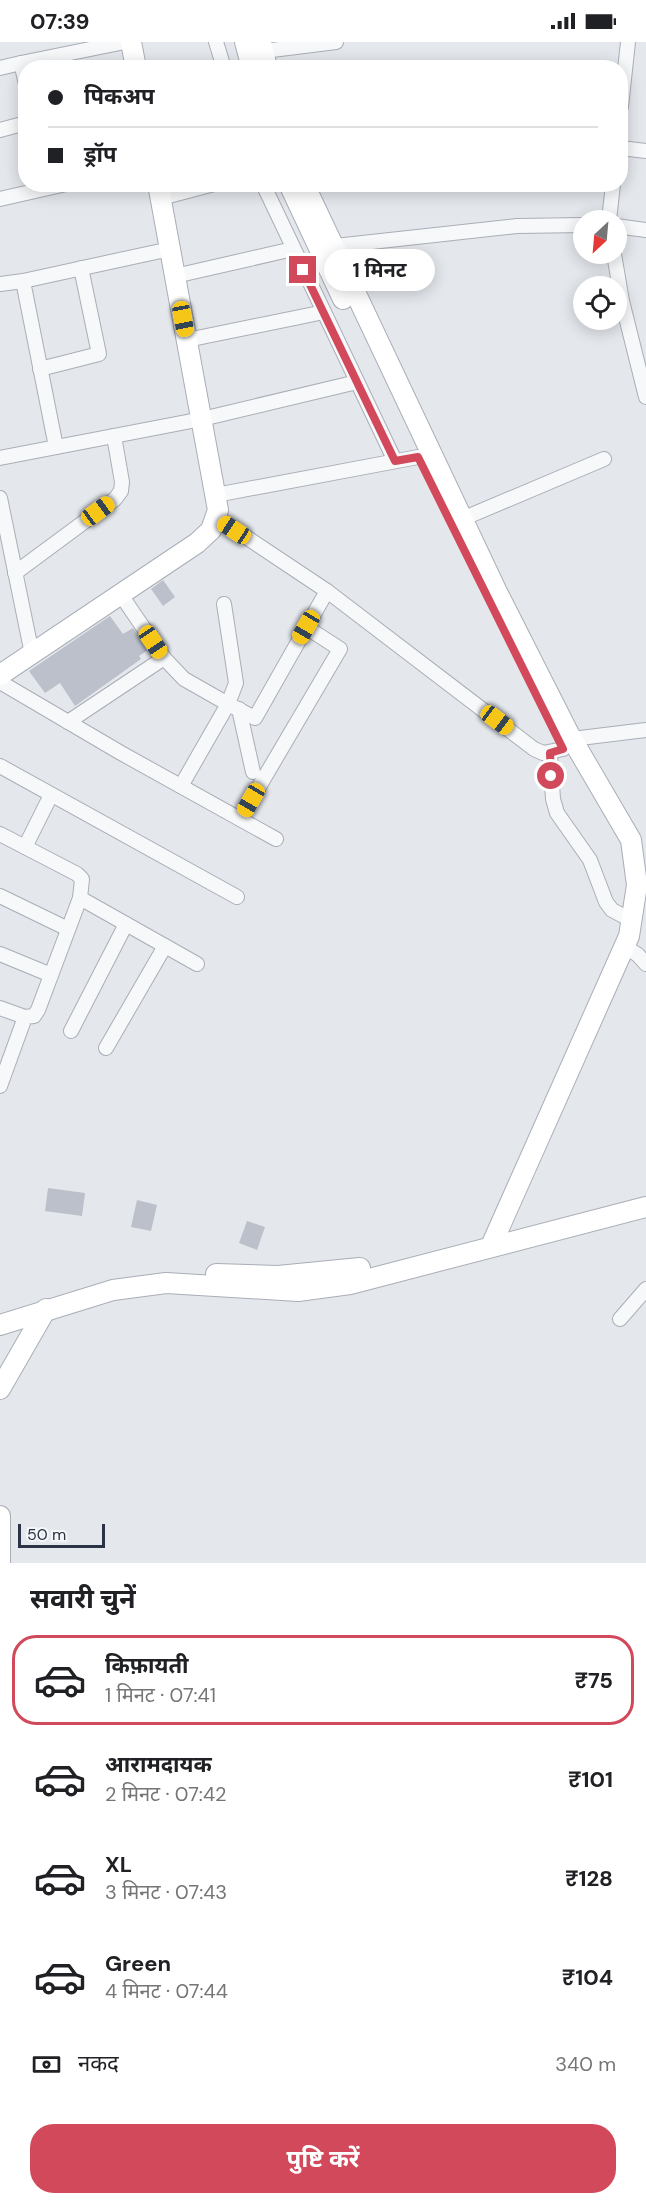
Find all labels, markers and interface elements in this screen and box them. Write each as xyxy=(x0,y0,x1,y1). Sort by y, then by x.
text: 07:39 xyxy=(30,7,89,36)
text: पिकअप xyxy=(84,82,155,111)
text: ड्रॉप xyxy=(84,140,117,169)
north arrow xyxy=(573,210,627,264)
map controls xyxy=(573,210,627,330)
callout: 1 मिनट xyxy=(324,249,435,291)
route end xyxy=(289,256,316,283)
text: 1 मिनट xyxy=(353,257,406,283)
button: locate xyxy=(573,276,627,330)
car xyxy=(171,300,195,338)
car xyxy=(78,493,118,529)
car xyxy=(214,513,254,547)
car xyxy=(289,607,323,647)
car xyxy=(135,622,171,662)
car xyxy=(477,702,517,738)
route start xyxy=(537,762,564,789)
car xyxy=(234,780,268,820)
scale bar xyxy=(18,1521,105,1548)
text: 50 m xyxy=(27,1524,66,1545)
text: सवारी चुनें xyxy=(30,1581,136,1616)
text: किफ़ायती xyxy=(105,1651,189,1680)
icon: car xyxy=(33,1653,87,1707)
text: ₹75 xyxy=(574,1666,613,1695)
text: 1 मिनट · 07:41 xyxy=(105,1682,216,1708)
text: आरामदायक xyxy=(105,1750,212,1779)
icon: car xyxy=(33,1752,87,1806)
text: ₹101 xyxy=(568,1765,613,1794)
text: 2 मिनट · 07:42 xyxy=(105,1781,227,1807)
text: XL xyxy=(105,1850,132,1879)
icon: car xyxy=(33,1851,87,1905)
text: ₹128 xyxy=(565,1864,613,1893)
text: 3 मिनट · 07:43 xyxy=(105,1879,227,1905)
text: Green xyxy=(105,1949,171,1978)
icon: car xyxy=(33,1950,87,2004)
text: ₹104 xyxy=(562,1963,613,1992)
text: 4 मिनट · 07:44 xyxy=(105,1978,228,2004)
icon: cash xyxy=(30,2048,63,2081)
text: नकद xyxy=(78,2049,119,2078)
text: 340 m xyxy=(555,2051,616,2077)
button: पुष्टि करें xyxy=(30,2124,616,2193)

